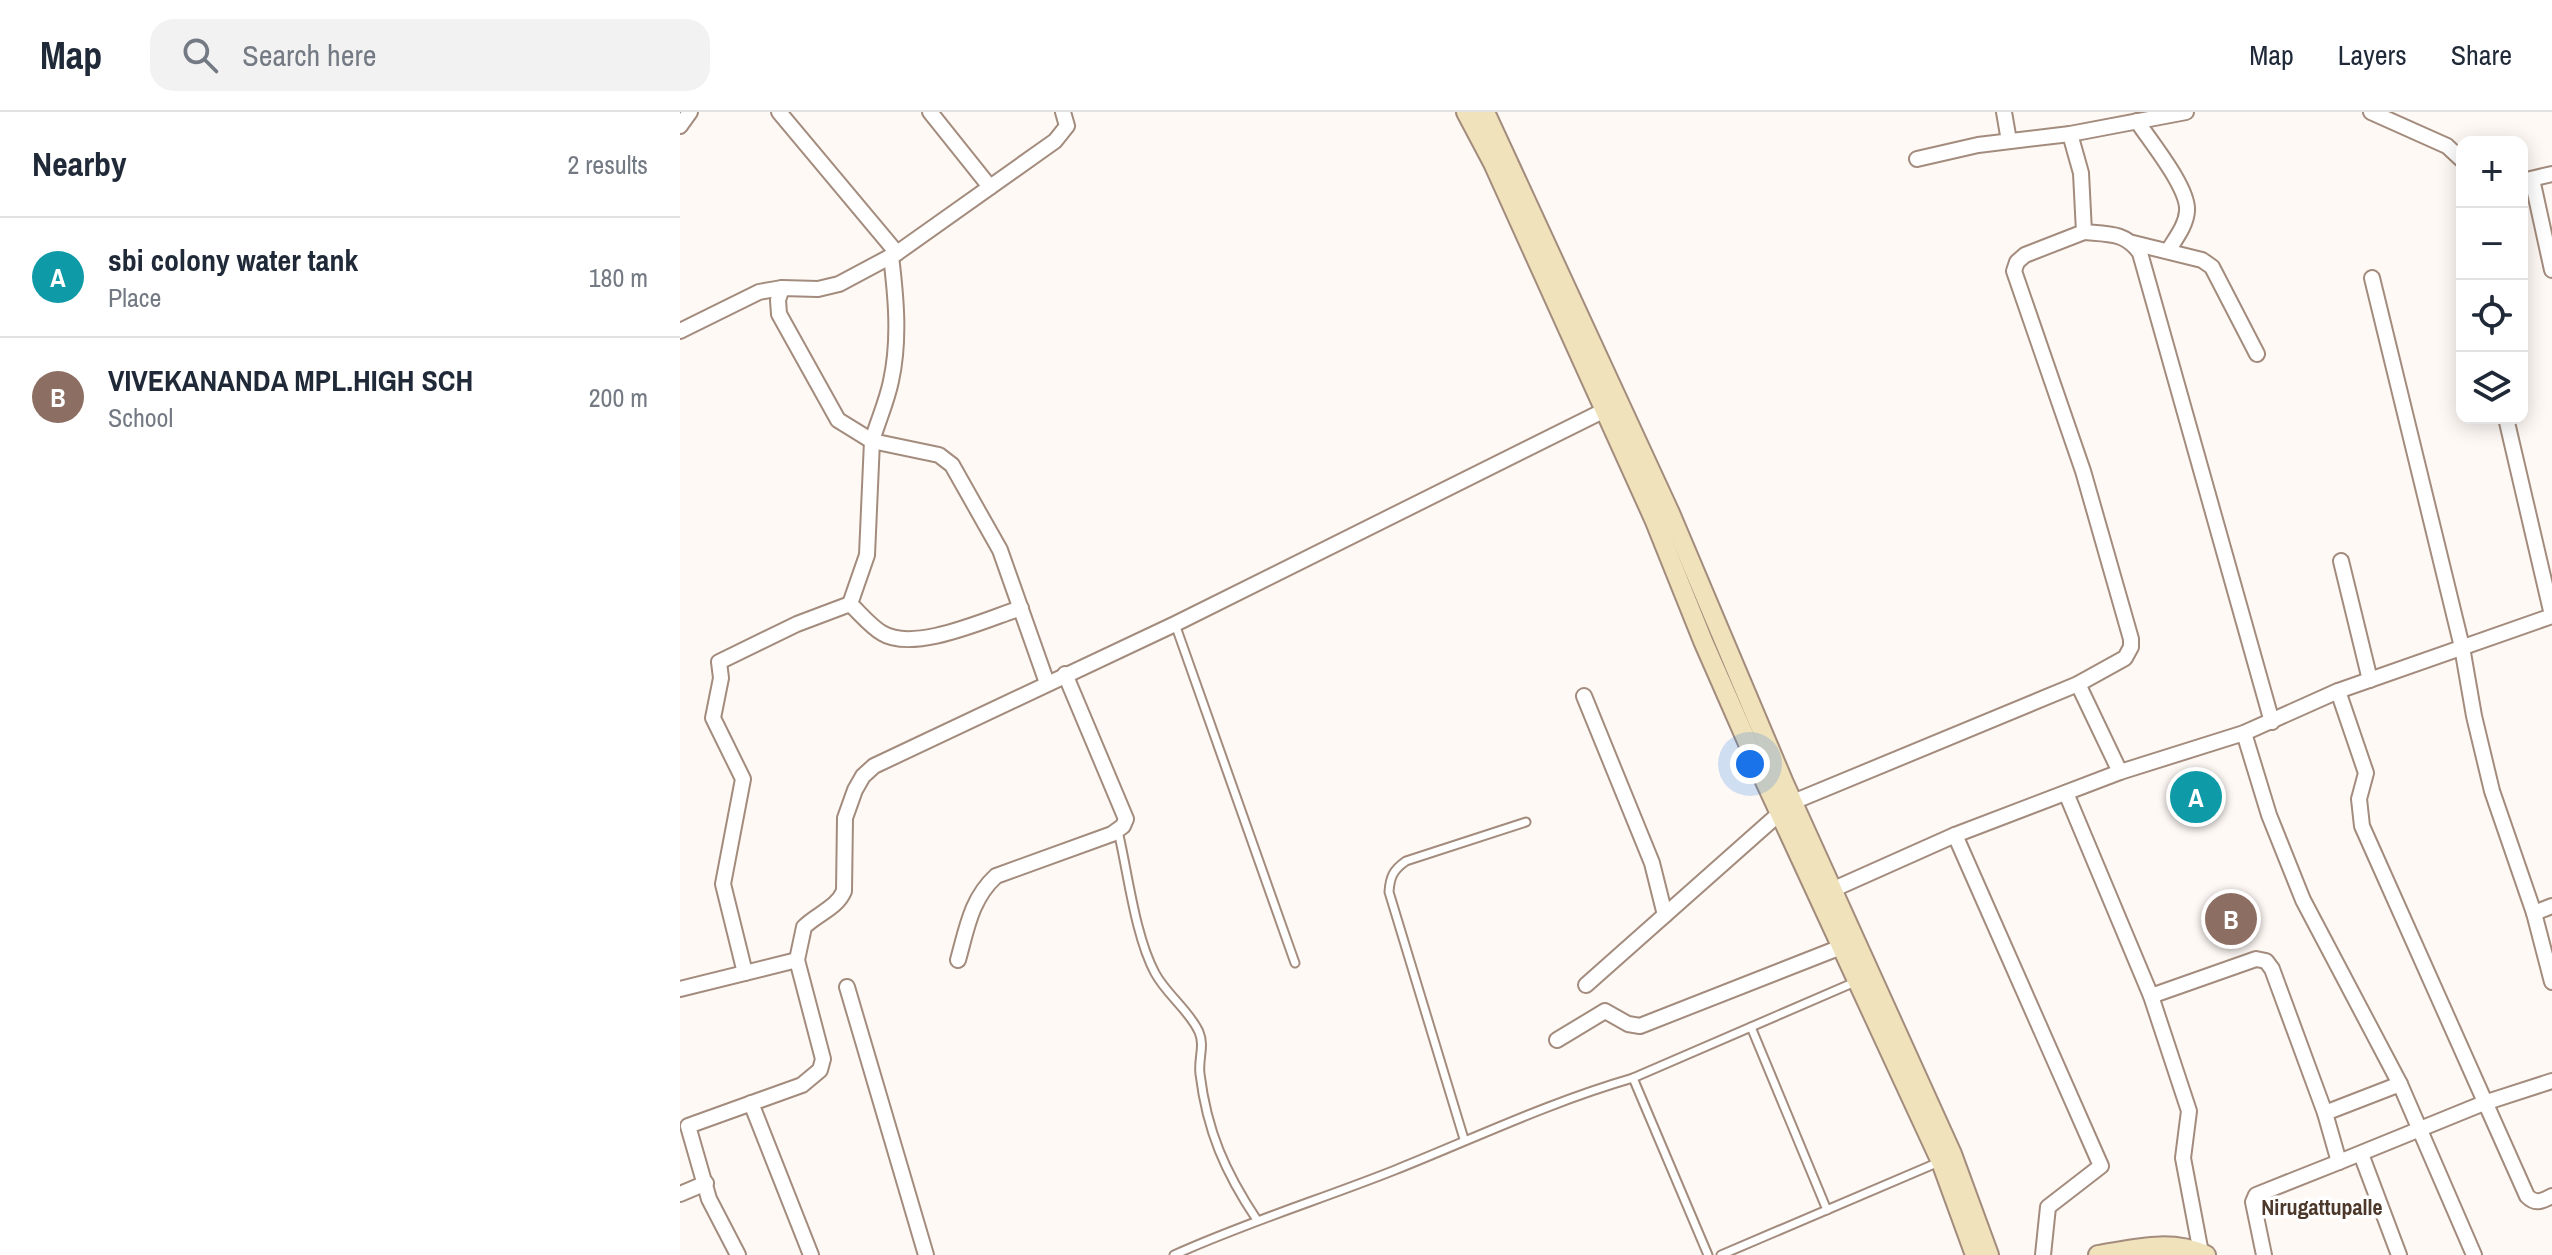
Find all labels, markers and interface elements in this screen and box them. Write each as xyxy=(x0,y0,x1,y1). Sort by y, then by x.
search box xyxy=(150,19,710,91)
text: Map xyxy=(40,30,102,81)
icon: search xyxy=(178,33,222,77)
text: Search here xyxy=(242,35,376,75)
text: Map xyxy=(2249,36,2294,74)
text: Layers xyxy=(2338,36,2407,74)
text: Share xyxy=(2451,36,2512,74)
map controls xyxy=(2456,136,2528,424)
button: + xyxy=(2456,136,2528,208)
text: Nearby xyxy=(32,141,127,187)
text: 2 results xyxy=(567,147,648,182)
button: − xyxy=(2456,208,2528,280)
text: sbi colony water tank xyxy=(108,240,358,280)
text: A xyxy=(50,260,66,295)
text: 180 m xyxy=(589,260,648,295)
text: Place xyxy=(108,280,161,315)
button: locate xyxy=(2456,280,2528,352)
button: layers xyxy=(2456,352,2528,424)
text: VIVEKANANDA MPL.HIGH SCH xyxy=(108,360,473,400)
text: B xyxy=(50,380,66,415)
text: 200 m xyxy=(589,380,648,415)
text: School xyxy=(108,400,173,435)
your location xyxy=(1730,744,1770,784)
pin: A xyxy=(2170,767,2222,827)
pin: B xyxy=(2205,889,2257,949)
district label: Nirugattupalle xyxy=(2261,1192,2383,1222)

